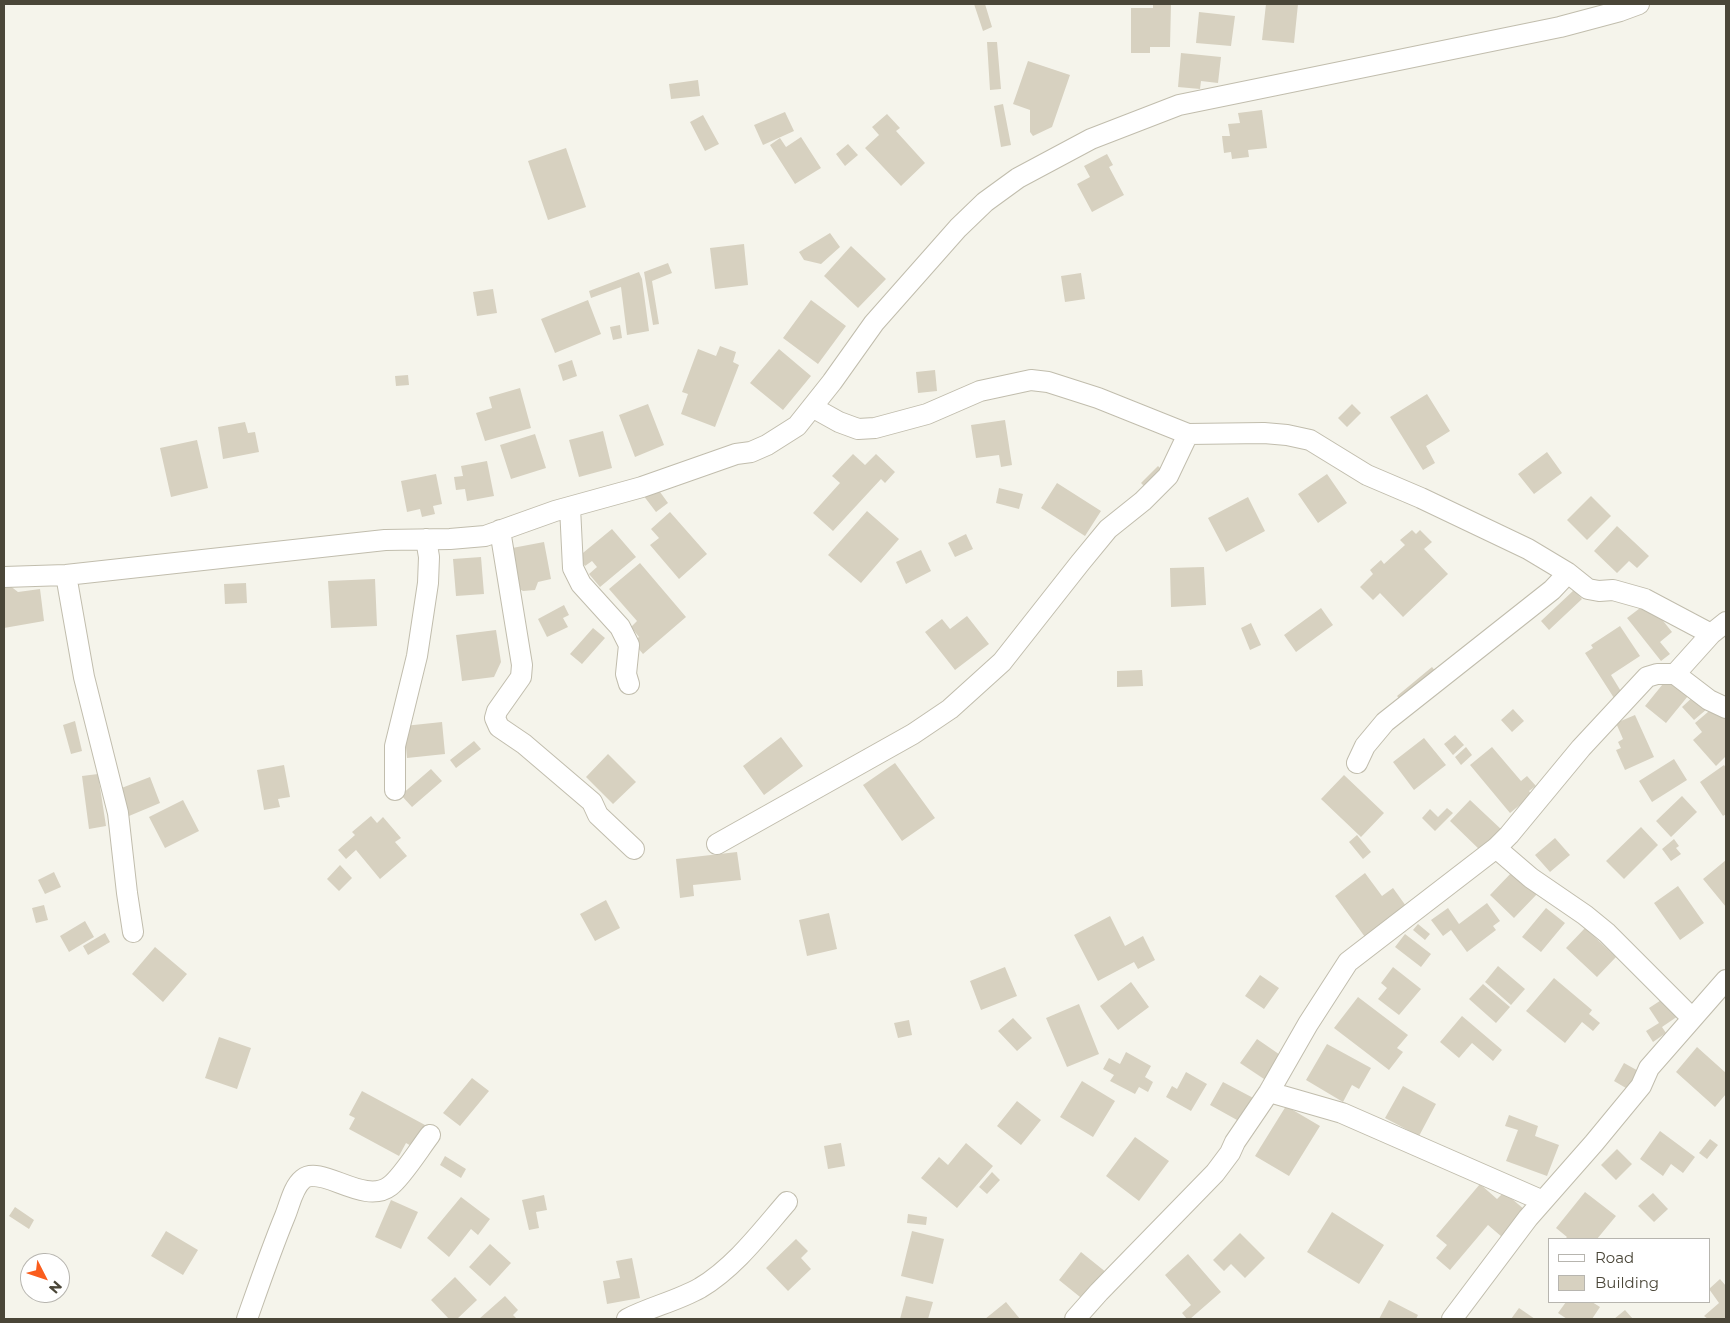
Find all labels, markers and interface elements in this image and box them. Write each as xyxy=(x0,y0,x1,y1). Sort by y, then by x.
legend xyxy=(1548,1238,1710,1303)
text: Road xyxy=(1595,1248,1634,1267)
north arrow xyxy=(20,1253,70,1303)
text: Building xyxy=(1595,1273,1659,1292)
text: N xyxy=(45,1277,66,1297)

